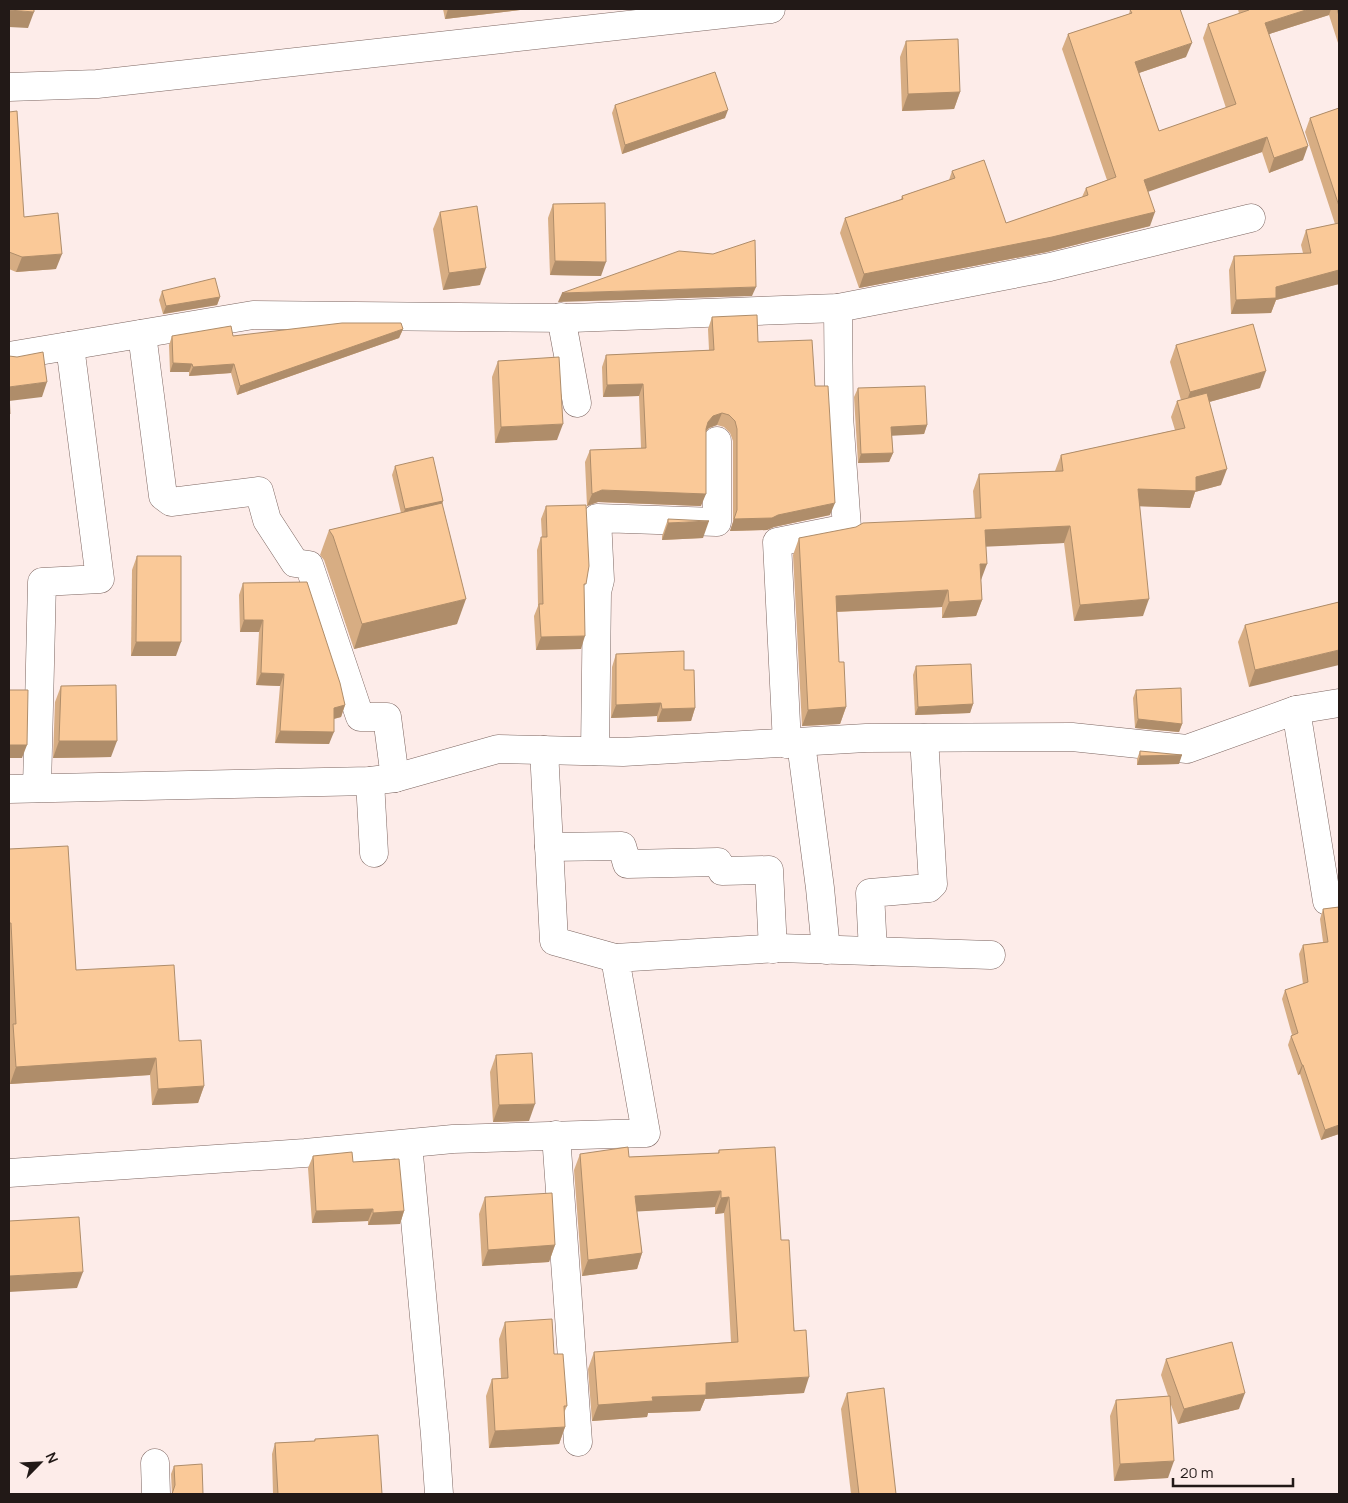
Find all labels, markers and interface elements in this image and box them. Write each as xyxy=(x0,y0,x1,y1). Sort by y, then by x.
north arrow xyxy=(15,1438,65,1488)
text: N xyxy=(42,1449,63,1466)
scale bar xyxy=(1173,1456,1293,1488)
text: 20 m xyxy=(1180,1462,1213,1483)

